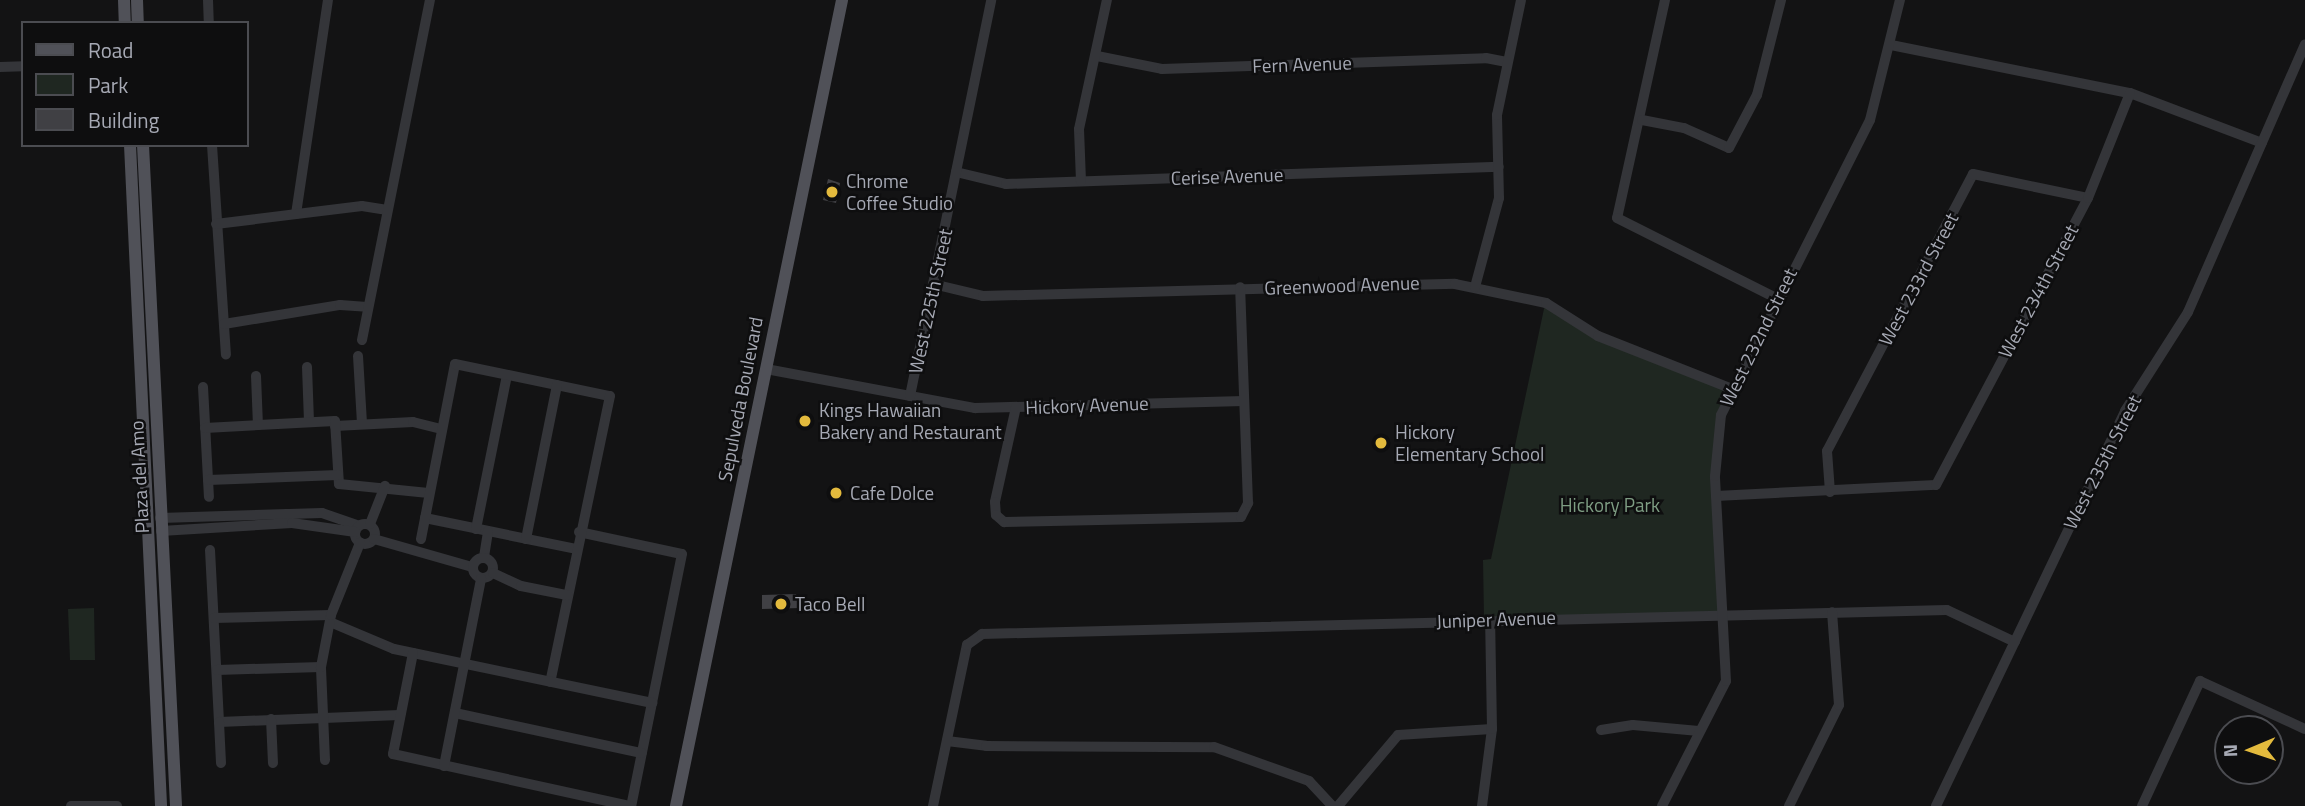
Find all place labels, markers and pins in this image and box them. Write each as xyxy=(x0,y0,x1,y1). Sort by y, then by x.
place label: Chrome Coffee Studio xyxy=(846,170,953,214)
marker: Chrome Coffee Studio xyxy=(824,184,840,200)
place label: Kings Hawaiian Bakery and Restaurant xyxy=(819,399,1002,443)
marker: Kings Hawaiian Bakery and Restaurant xyxy=(797,413,813,429)
place label: Hickory Elementary School xyxy=(1395,421,1544,465)
marker: Hickory Elementary School xyxy=(1373,435,1389,451)
place label: Cafe Dolce xyxy=(850,482,934,504)
marker: Cafe Dolce xyxy=(828,485,844,501)
place label: Taco Bell xyxy=(795,593,865,615)
marker: Taco Bell xyxy=(773,596,789,612)

